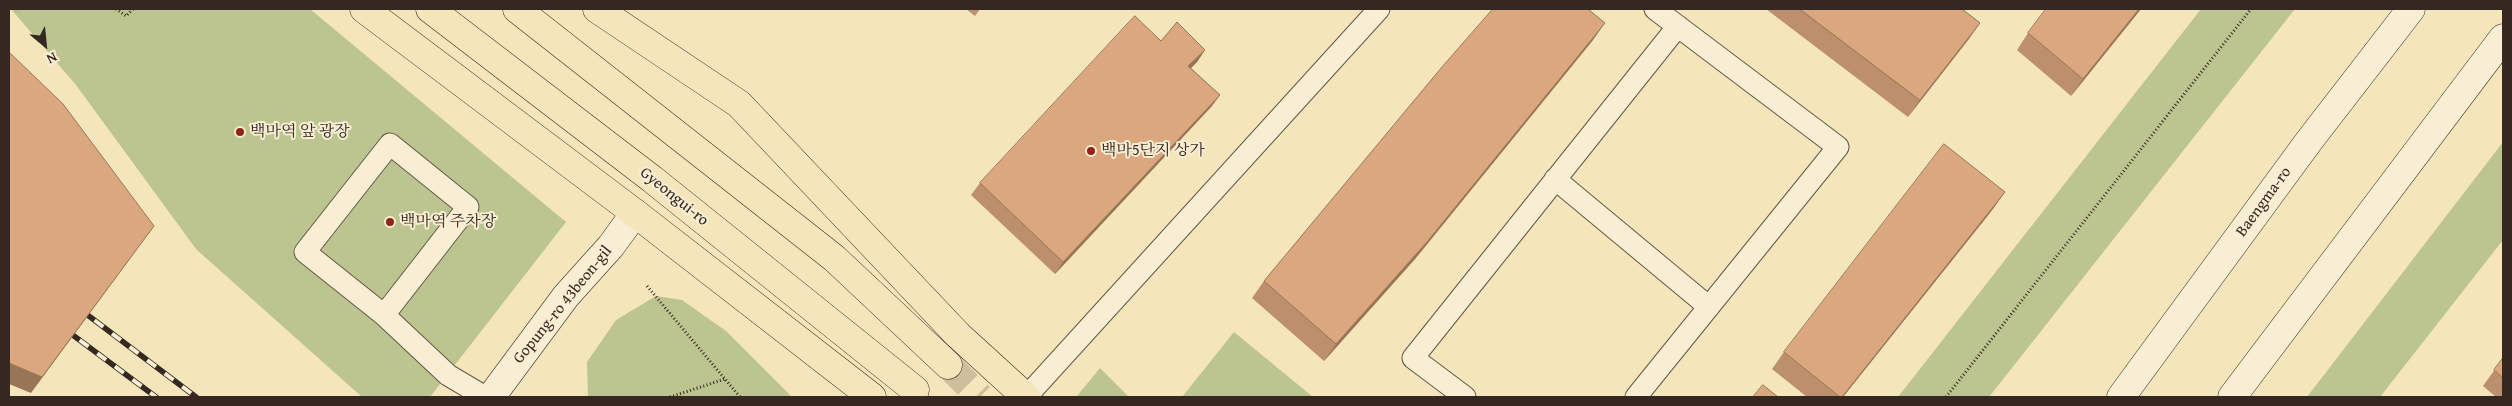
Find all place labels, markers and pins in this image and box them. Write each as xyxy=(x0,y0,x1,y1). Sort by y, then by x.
place label: 백마역 앞 광장 xyxy=(250,122,350,142)
marker: 백마역 앞 광장 xyxy=(234,126,246,138)
place label: 백마5단지 상가 xyxy=(1101,141,1205,161)
marker: 백마5단지 상가 xyxy=(1085,145,1097,157)
place label: 백마역 주차장 xyxy=(400,212,496,232)
marker: 백마역 주차장 xyxy=(384,216,396,228)

